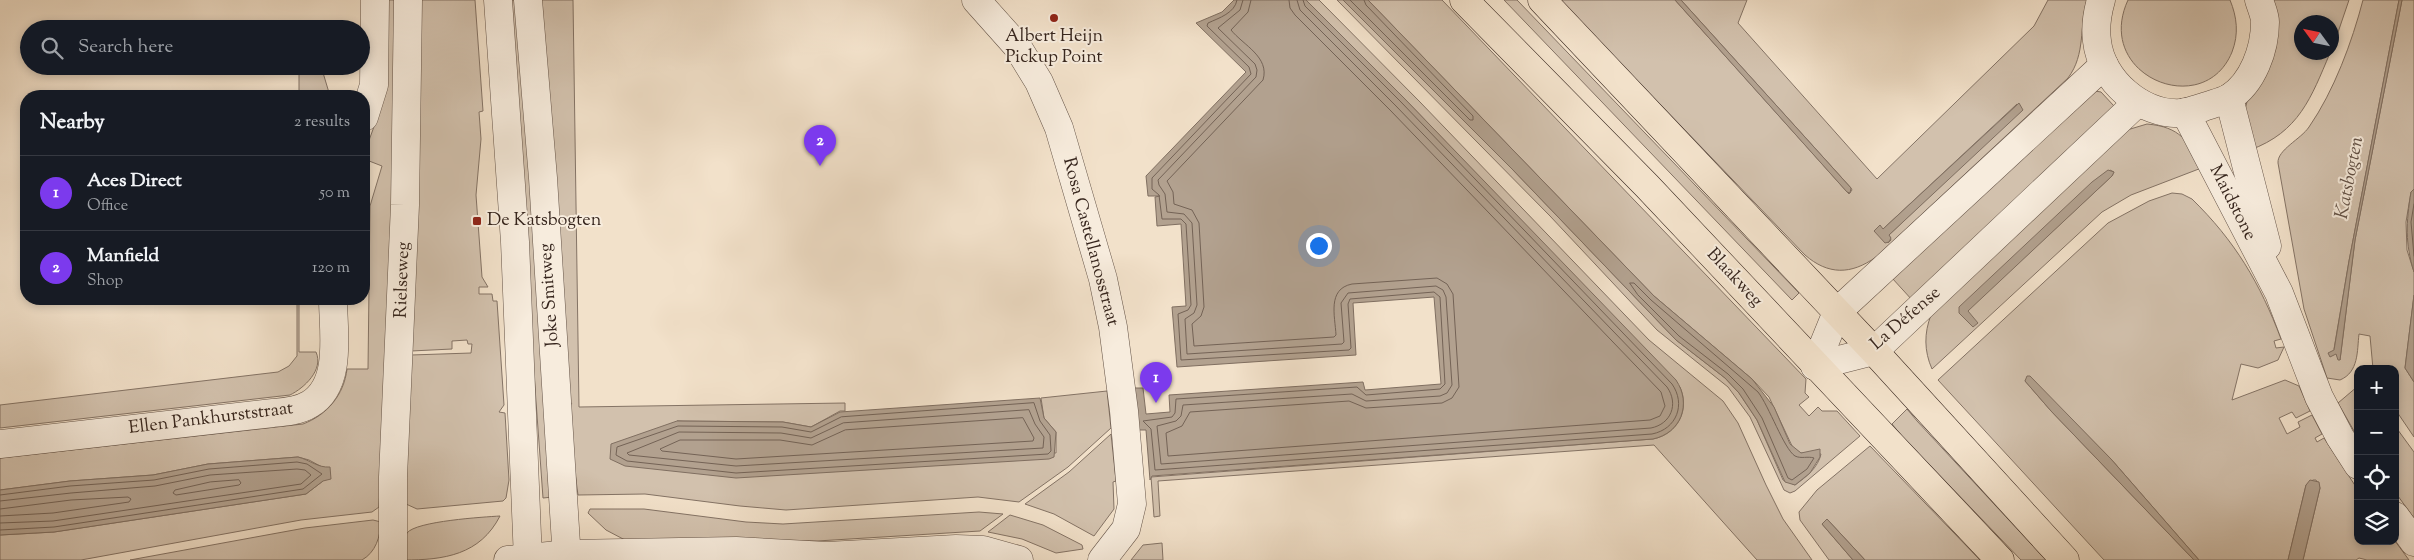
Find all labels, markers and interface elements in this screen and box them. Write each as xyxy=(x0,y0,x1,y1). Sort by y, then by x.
marker: Albert Heijn Pickup Point xyxy=(1048,12,1060,24)
north arrow xyxy=(2294,15,2339,60)
search box xyxy=(20,20,370,75)
place label: Albert Heijn Pickup Point xyxy=(1005,24,1103,71)
icon: search xyxy=(38,34,66,62)
text: Search here xyxy=(78,34,173,61)
text: Nearby xyxy=(40,108,105,138)
text: 2 results xyxy=(294,111,350,134)
pin: 2 xyxy=(804,125,836,166)
water label: Katsbogten xyxy=(2329,134,2371,222)
street label: Rosa Castellanosstraat xyxy=(1055,155,1125,329)
street label: Maidstone xyxy=(2202,161,2262,245)
text: Aces Direct xyxy=(87,168,182,195)
text: 1 xyxy=(53,182,59,205)
text: 50 m xyxy=(319,182,350,205)
text: Office xyxy=(87,195,128,218)
place label: De Katsbogten xyxy=(487,208,602,234)
marker: De Katsbogten xyxy=(471,215,483,227)
your location xyxy=(1306,233,1332,259)
street label: Rielseweg xyxy=(389,241,417,319)
street label: Joke Smitweg xyxy=(533,242,567,349)
text: Manfield xyxy=(87,243,159,270)
street label: Blaakweg xyxy=(1700,243,1768,314)
text: 2 xyxy=(52,257,60,280)
text: 120 m xyxy=(312,257,350,280)
text: Shop xyxy=(87,270,123,293)
street label: La Défense xyxy=(1865,281,1947,357)
pin: 1 xyxy=(1140,362,1172,403)
map controls xyxy=(2354,365,2399,545)
button: + xyxy=(2354,365,2399,410)
street label: Ellen Pankhurststraat xyxy=(127,396,295,442)
button: − xyxy=(2354,410,2399,455)
button: locate xyxy=(2354,455,2399,500)
button: layers xyxy=(2354,500,2399,545)

